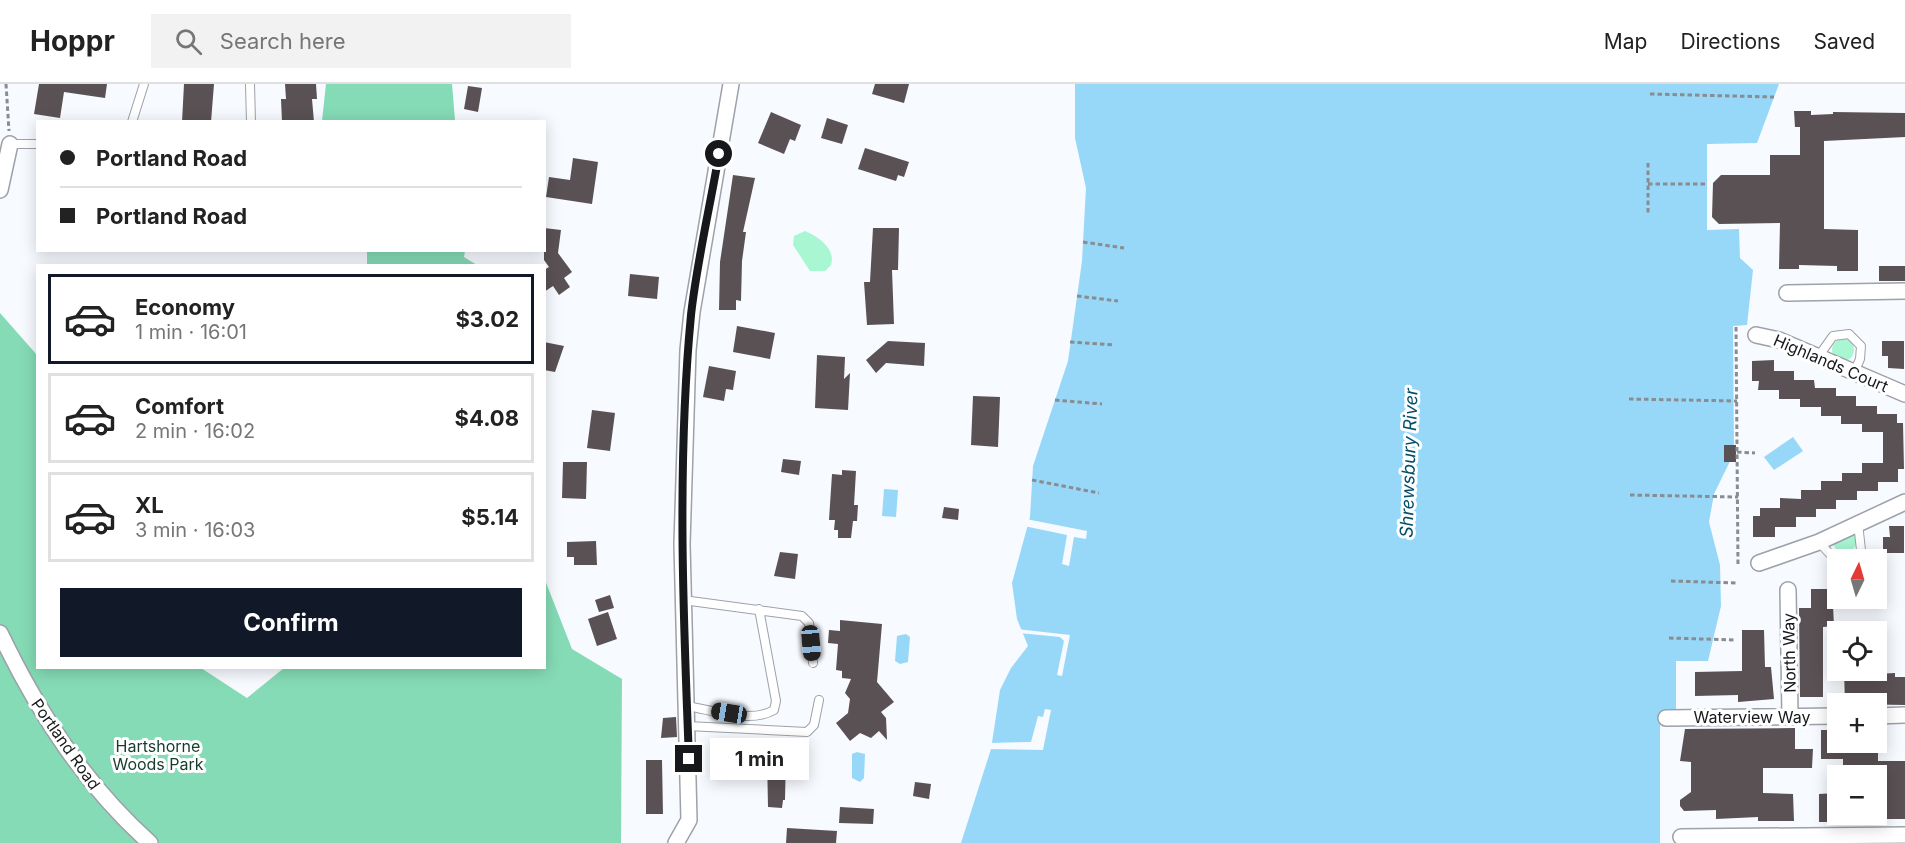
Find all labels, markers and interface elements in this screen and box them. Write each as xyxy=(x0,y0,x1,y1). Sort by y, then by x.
search box xyxy=(151,14,571,68)
text: Hoppr xyxy=(30,24,115,58)
icon: search xyxy=(172,25,205,58)
text: Search here xyxy=(220,28,346,54)
text: Map xyxy=(1604,29,1647,54)
text: Directions xyxy=(1680,29,1781,54)
text: Saved xyxy=(1814,29,1875,54)
route start xyxy=(705,140,732,167)
text: Portland Road xyxy=(96,145,247,171)
text: Portland Road xyxy=(96,203,247,229)
icon: car xyxy=(63,292,117,346)
text: Economy xyxy=(135,294,235,320)
text: $3.02 xyxy=(455,306,519,332)
text: 1 min · 16:01 xyxy=(135,320,247,344)
street label: Highlands Court xyxy=(1771,330,1891,396)
water label: Shrewsbury River xyxy=(1395,387,1422,538)
icon: car xyxy=(63,391,117,445)
text: Comfort xyxy=(135,393,224,419)
text: $4.08 xyxy=(455,405,519,431)
text: 2 min · 16:02 xyxy=(135,419,255,443)
icon: car xyxy=(63,490,117,544)
text: XL xyxy=(135,492,164,518)
text: $5.14 xyxy=(461,504,519,530)
text: 3 min · 16:03 xyxy=(135,518,255,542)
north arrow xyxy=(1827,549,1887,609)
map controls xyxy=(1827,549,1887,825)
button: Confirm xyxy=(60,588,522,657)
street label: North Way xyxy=(1778,613,1800,693)
button: locate xyxy=(1827,621,1887,681)
car xyxy=(800,624,822,662)
button: + xyxy=(1827,693,1887,753)
street label: Portland Road xyxy=(27,695,105,793)
car xyxy=(710,701,748,725)
street label: Waterview Way xyxy=(1694,707,1810,727)
park label: Hartshorne Woods Park xyxy=(112,736,204,774)
callout: 1 min xyxy=(710,738,809,780)
route end xyxy=(675,745,702,772)
text: 1 min xyxy=(735,747,784,771)
button: − xyxy=(1827,765,1887,825)

